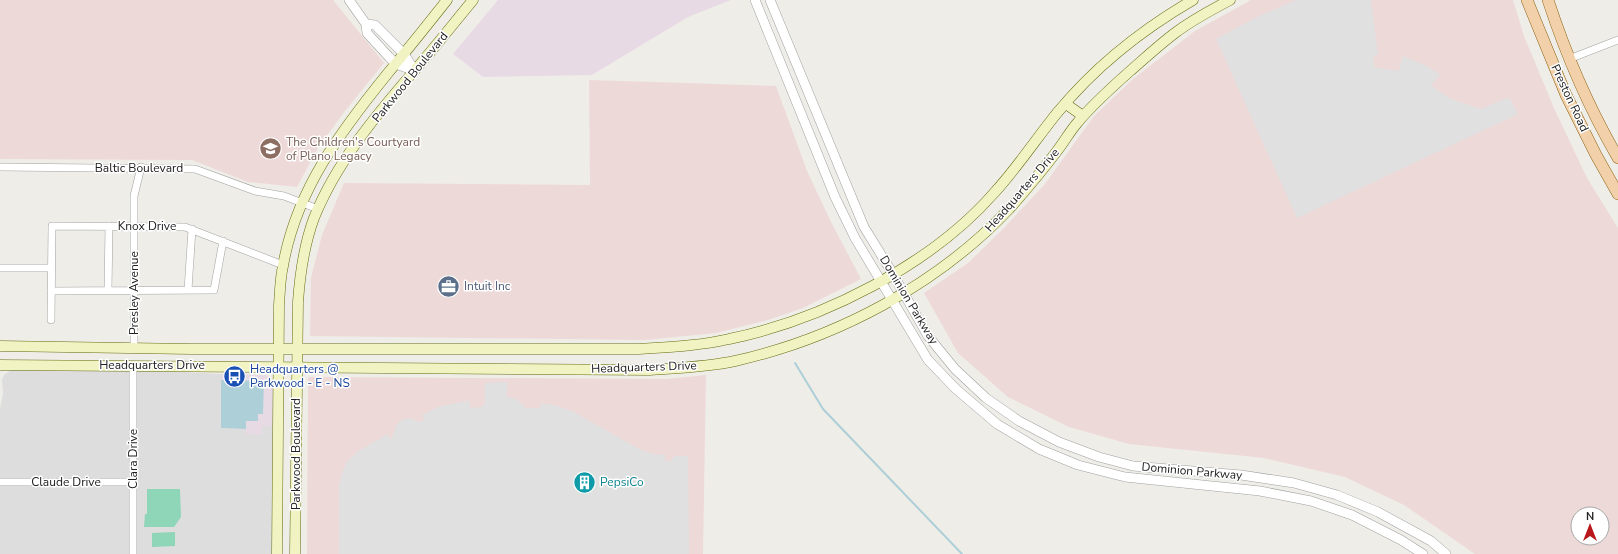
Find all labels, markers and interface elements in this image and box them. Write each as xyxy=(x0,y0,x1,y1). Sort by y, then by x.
street label: Parkwood Boulevard xyxy=(368,28,452,126)
street label: Preston Road xyxy=(1547,62,1593,134)
place label: The Children's Courtyard of Plano Legacy xyxy=(286,134,420,164)
school or university icon: The Children's Courtyard of Plano Legacy xyxy=(258,136,284,162)
street label: Headquarters Drive xyxy=(981,145,1063,235)
street label: Baltic Boulevard xyxy=(95,160,183,176)
street label: Knox Drive xyxy=(118,218,176,234)
street label: Presley Avenue xyxy=(126,251,142,335)
street label: Dominion Parkway xyxy=(876,253,942,348)
office icon: Intuit Inc xyxy=(435,273,461,299)
place label: Intuit Inc xyxy=(464,278,511,294)
street label: Headquarters Drive xyxy=(99,357,205,373)
street label: Headquarters Drive xyxy=(591,357,697,377)
place label: Headquarters @ Parkwood - E - NS xyxy=(250,361,350,391)
bus stop icon: Headquarters @ Parkwood - E - NS xyxy=(221,363,247,389)
street label: Parkwood Boulevard xyxy=(288,398,304,510)
street label: Clara Drive xyxy=(125,429,141,489)
street label: Dominion Parkway xyxy=(1141,459,1244,483)
building icon: PepsiCo xyxy=(572,469,598,495)
street label: Claude Drive xyxy=(31,474,101,490)
place label: PepsiCo xyxy=(600,474,644,490)
north arrow xyxy=(1570,506,1610,546)
text: N xyxy=(1586,509,1594,524)

